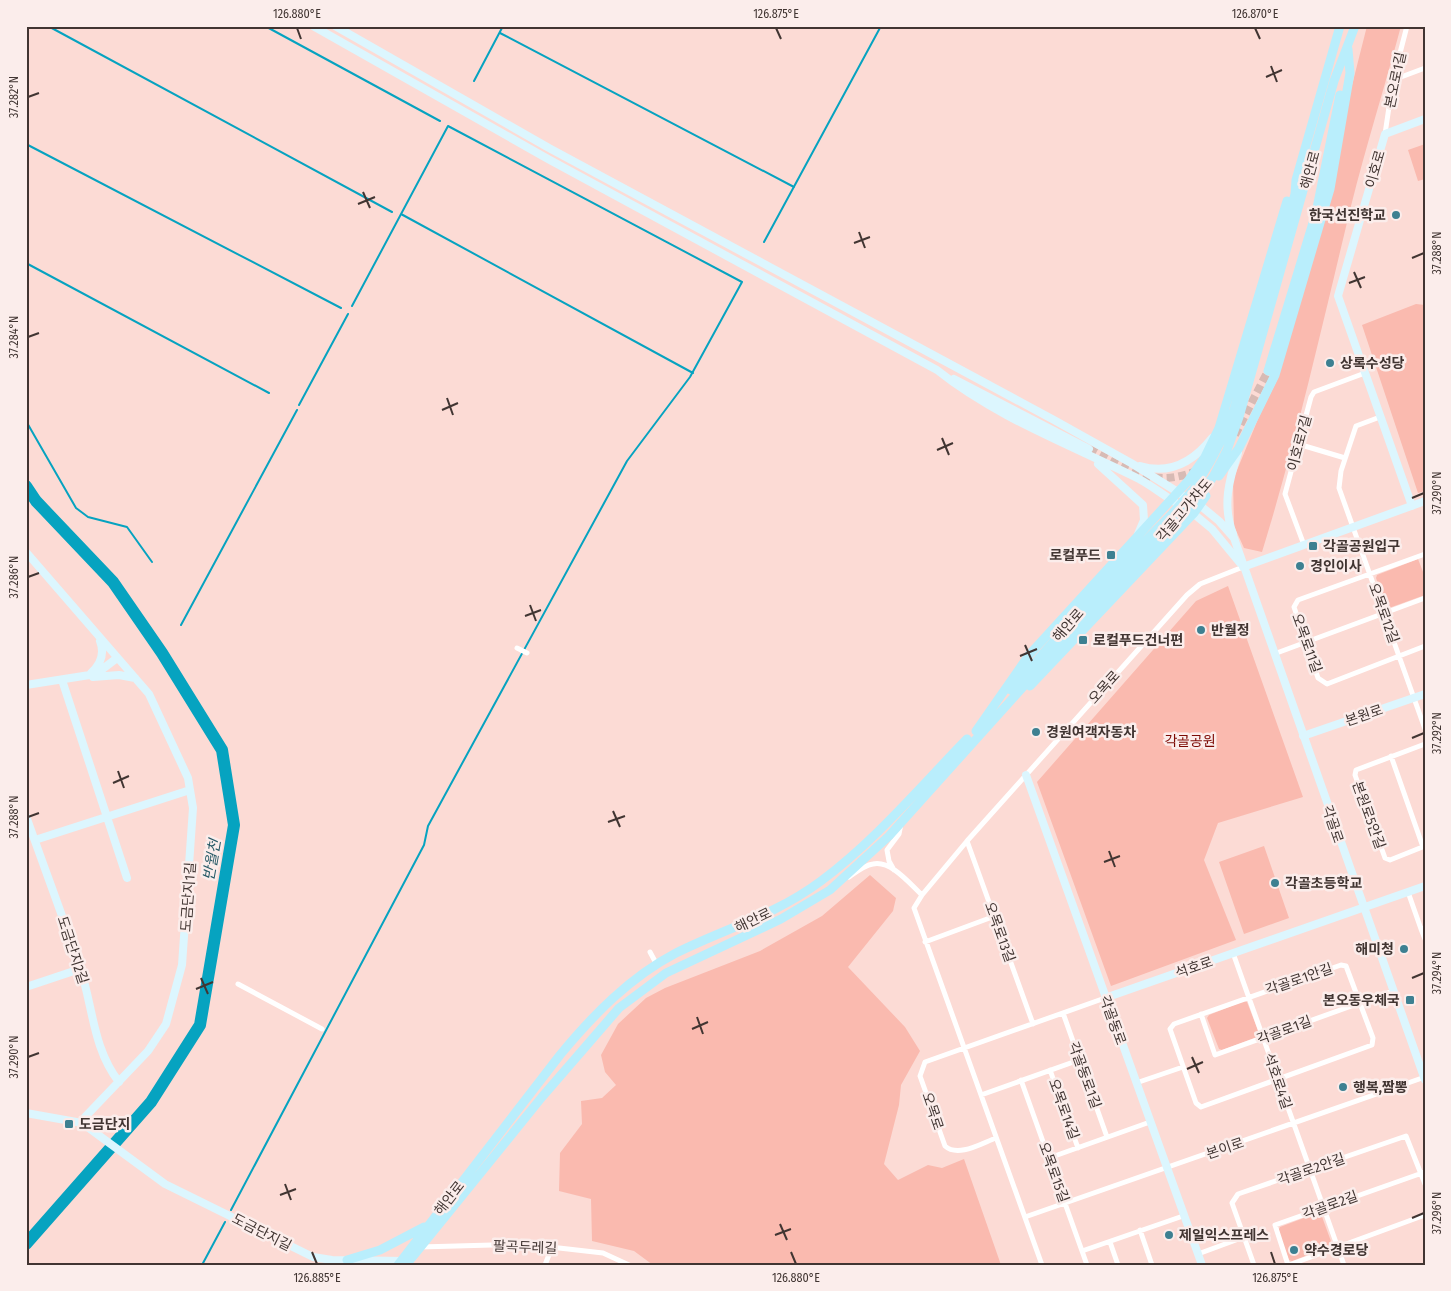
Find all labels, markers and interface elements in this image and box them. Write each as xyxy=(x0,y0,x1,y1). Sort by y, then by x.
text: 126.880°E xyxy=(273,7,321,21)
text: 126.875°E xyxy=(753,7,799,21)
text: 126.870°E xyxy=(1232,7,1279,21)
street label: 본오로1길 xyxy=(1381,50,1410,110)
text: 37.282°N xyxy=(7,76,21,118)
street label: 이호로 xyxy=(1362,148,1389,190)
street label: 해안로 xyxy=(1297,149,1324,191)
place label: 한국선진학교 xyxy=(1309,207,1386,224)
marker: 한국선진학교 xyxy=(1390,209,1402,221)
text: 37.288°N xyxy=(1430,232,1444,274)
text: 37.284°N xyxy=(7,316,21,358)
place label: 상록수성당 xyxy=(1340,355,1405,372)
marker: 상록수성당 xyxy=(1324,357,1336,369)
street label: 이호로7길 xyxy=(1284,413,1315,473)
text: 37.290°N xyxy=(1430,472,1444,514)
street label: 각골고가차도 xyxy=(1153,475,1216,545)
place label: 각골공원입구 xyxy=(1323,538,1400,555)
marker: 각골공원입구 xyxy=(1307,540,1319,552)
place label: 로컬푸드 xyxy=(1049,547,1101,564)
marker: 로컬푸드 xyxy=(1105,549,1117,561)
text: 37.286°N xyxy=(7,556,21,598)
place label: 경인이사 xyxy=(1310,558,1362,575)
marker: 경인이사 xyxy=(1294,560,1306,572)
street label: 오목로12길 xyxy=(1365,581,1402,646)
street label: 해안로 xyxy=(1049,605,1088,645)
street label: 오목로11길 xyxy=(1288,611,1325,675)
place label: 반월정 xyxy=(1211,622,1250,639)
marker: 반월정 xyxy=(1195,624,1207,636)
place label: 로컬푸드건너편 xyxy=(1093,632,1183,649)
marker: 로컬푸드건너편 xyxy=(1077,634,1089,646)
street label: 오목로 xyxy=(1085,667,1124,707)
street label: 본원로 xyxy=(1343,701,1385,730)
text: 37.292°N xyxy=(1430,712,1444,754)
place label: 경원여객자동차 xyxy=(1046,724,1136,741)
marker: 경원여객자동차 xyxy=(1030,726,1042,738)
park label: 각골공원 xyxy=(1164,733,1216,750)
street label: 본원로5안길 xyxy=(1348,779,1389,851)
text: 37.288°N xyxy=(7,796,21,838)
street label: 각골로 xyxy=(1318,803,1347,845)
water label: 반월천 xyxy=(200,836,225,882)
street label: 도금단지1길 xyxy=(178,862,199,932)
place label: 각골초등학교 xyxy=(1285,875,1362,892)
marker: 각골초등학교 xyxy=(1269,877,1281,889)
street label: 오목로13길 xyxy=(981,900,1018,965)
street label: 해안로 xyxy=(732,904,774,937)
street label: 도금단지2길 xyxy=(54,914,92,986)
place label: 해미청 xyxy=(1355,941,1394,958)
marker: 해미청 xyxy=(1398,943,1410,955)
text: 37.294°N xyxy=(1430,952,1444,994)
street label: 석호로 xyxy=(1173,953,1215,982)
street label: 각골로1안길 xyxy=(1263,960,1335,999)
place label: 본오동우체국 xyxy=(1323,992,1400,1009)
street label: 각골동로 xyxy=(1096,993,1129,1047)
marker: 본오동우체국 xyxy=(1404,994,1416,1006)
street label: 각골로1길 xyxy=(1254,1013,1314,1048)
text: 37.290°N xyxy=(7,1036,21,1078)
street label: 각골동로1길 xyxy=(1065,1039,1104,1111)
street label: 석호로4길 xyxy=(1260,1051,1295,1111)
street label: 오목로14길 xyxy=(1045,1076,1082,1142)
place label: 행복,짬뽕 xyxy=(1353,1079,1408,1096)
marker: 행복,짬뽕 xyxy=(1337,1081,1349,1093)
street label: 오목로 xyxy=(918,1090,947,1132)
place label: 도금단지 xyxy=(79,1116,131,1133)
marker: 도금단지 xyxy=(63,1118,75,1130)
street label: 본이로 xyxy=(1204,1134,1246,1163)
street label: 오목로15길 xyxy=(1035,1139,1072,1205)
street label: 각골로2안길 xyxy=(1275,1150,1347,1189)
street label: 해안로 xyxy=(431,1178,468,1219)
street label: 각골로2길 xyxy=(1300,1188,1360,1223)
text: 37.296°N xyxy=(1430,1192,1444,1234)
street label: 도금단지길 xyxy=(229,1210,294,1255)
place label: 제일익스프레스 xyxy=(1179,1227,1269,1244)
marker: 제일익스프레스 xyxy=(1163,1229,1175,1241)
street label: 팔곡두레길 xyxy=(493,1238,557,1257)
place label: 약수경로당 xyxy=(1304,1242,1369,1259)
marker: 약수경로당 xyxy=(1288,1244,1300,1256)
text: 126.885°E xyxy=(293,1271,341,1285)
text: 126.880°E xyxy=(772,1271,820,1285)
text: 126.875°E xyxy=(1252,1271,1298,1285)

